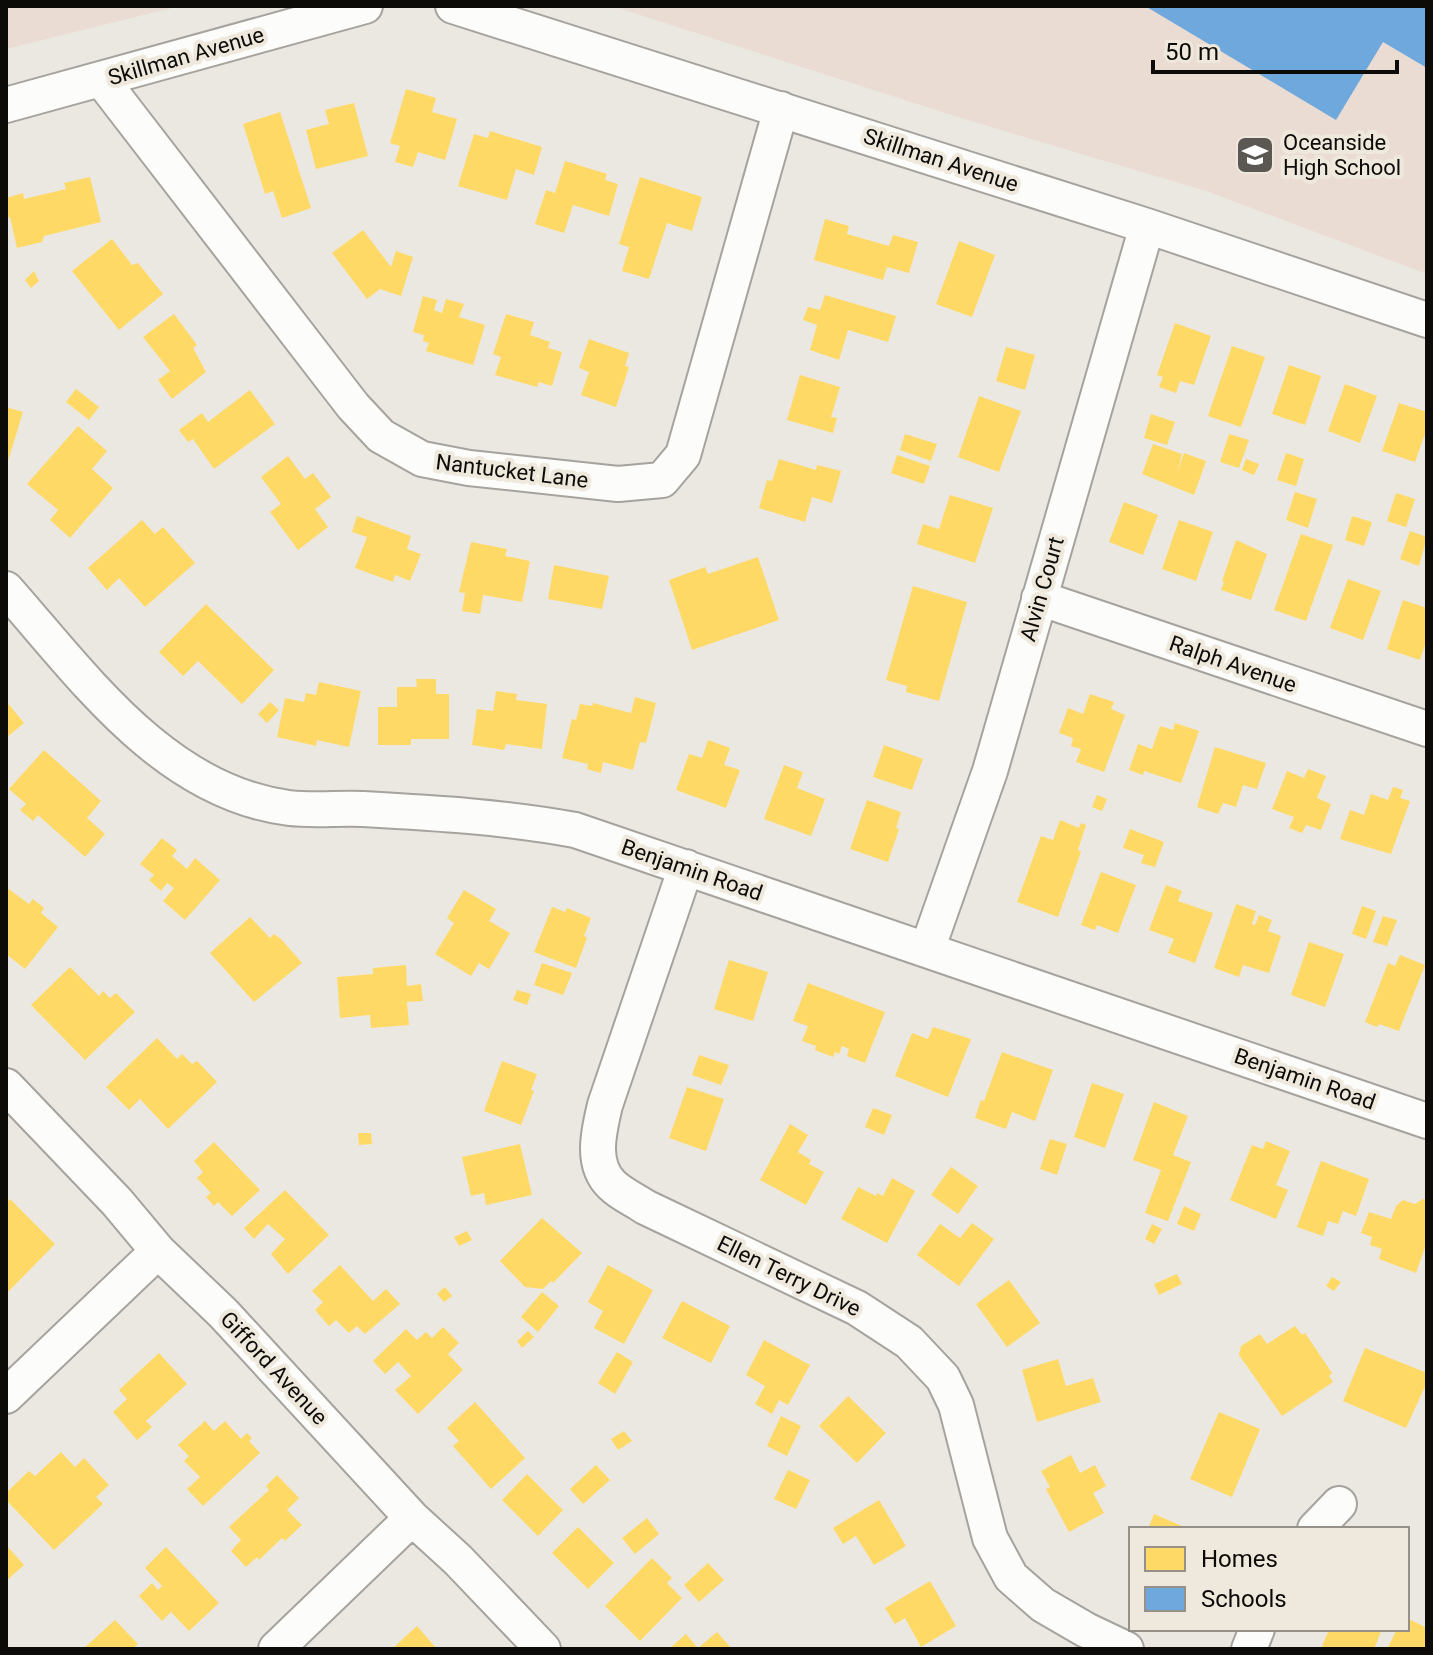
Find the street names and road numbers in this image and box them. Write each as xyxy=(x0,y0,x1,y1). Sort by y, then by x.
street label: Skillman Avenue xyxy=(105,22,267,90)
street label: Skillman Avenue xyxy=(861,123,1021,197)
street label: Nantucket Lane xyxy=(434,449,590,493)
street label: Alvin Court xyxy=(1015,534,1069,644)
street label: Ralph Avenue xyxy=(1166,631,1300,697)
street label: Benjamin Road xyxy=(618,834,766,906)
street label: Benjamin Road xyxy=(1231,1043,1379,1115)
street label: Ellen Terry Drive xyxy=(713,1231,865,1321)
street label: Gifford Avenue xyxy=(215,1306,333,1430)

